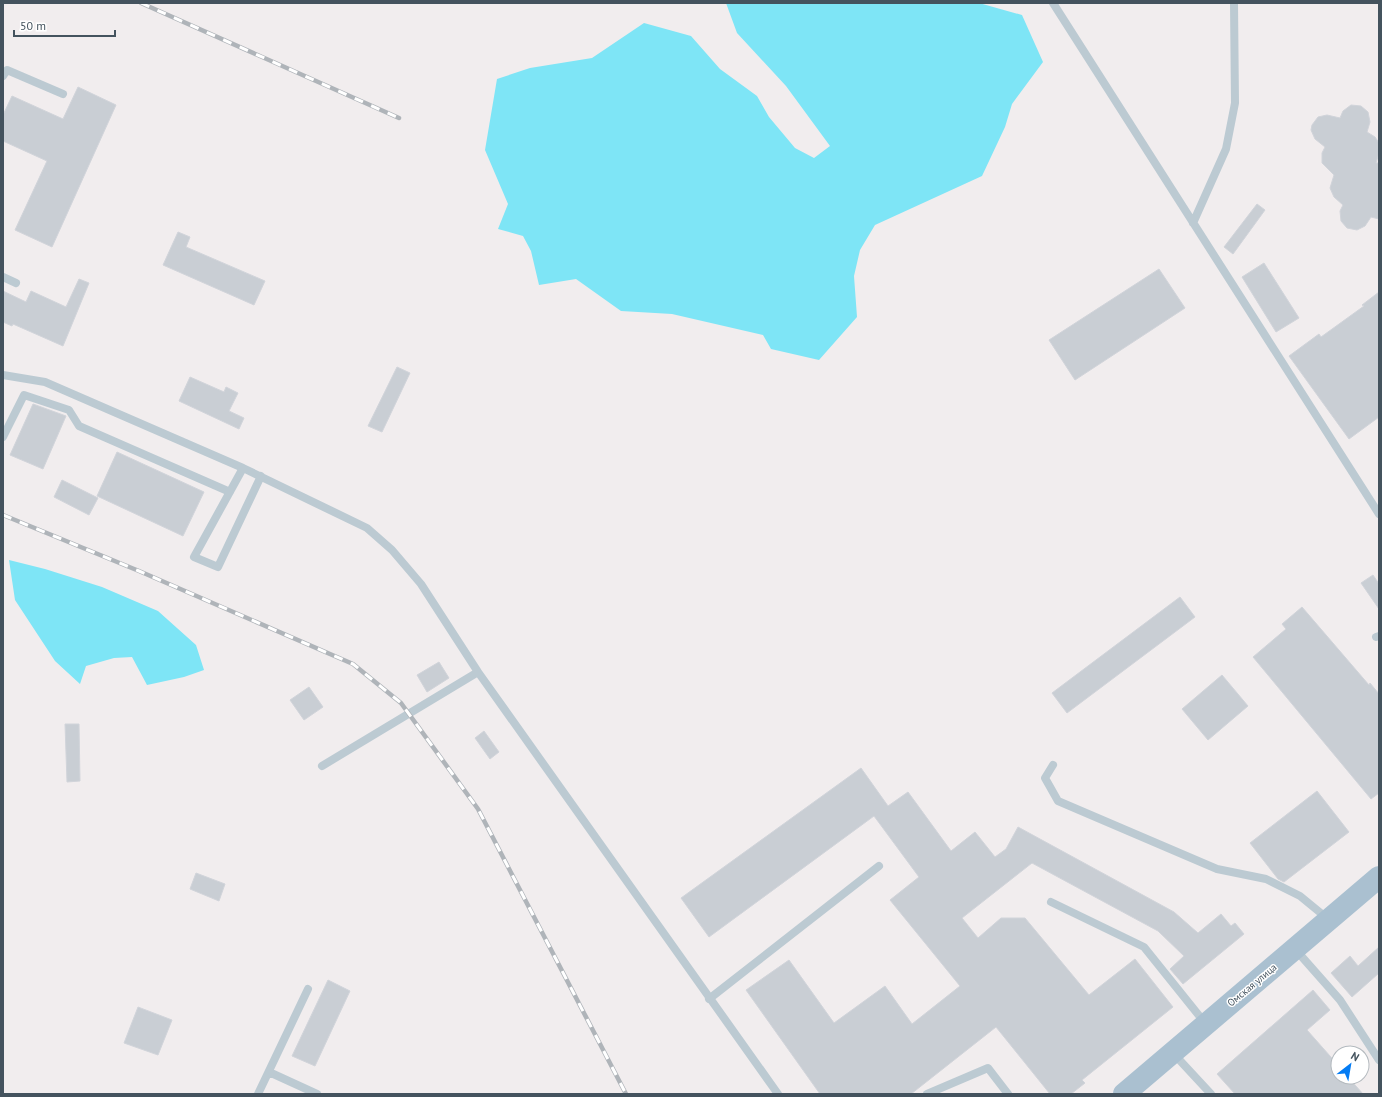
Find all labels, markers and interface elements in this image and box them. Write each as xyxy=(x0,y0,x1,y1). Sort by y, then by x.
scale bar xyxy=(14,12,115,38)
text: 50 m xyxy=(20,18,46,33)
street label: Омская улица xyxy=(1225,961,1279,1009)
north arrow xyxy=(1330,1045,1370,1085)
text: N xyxy=(1348,1049,1362,1064)

